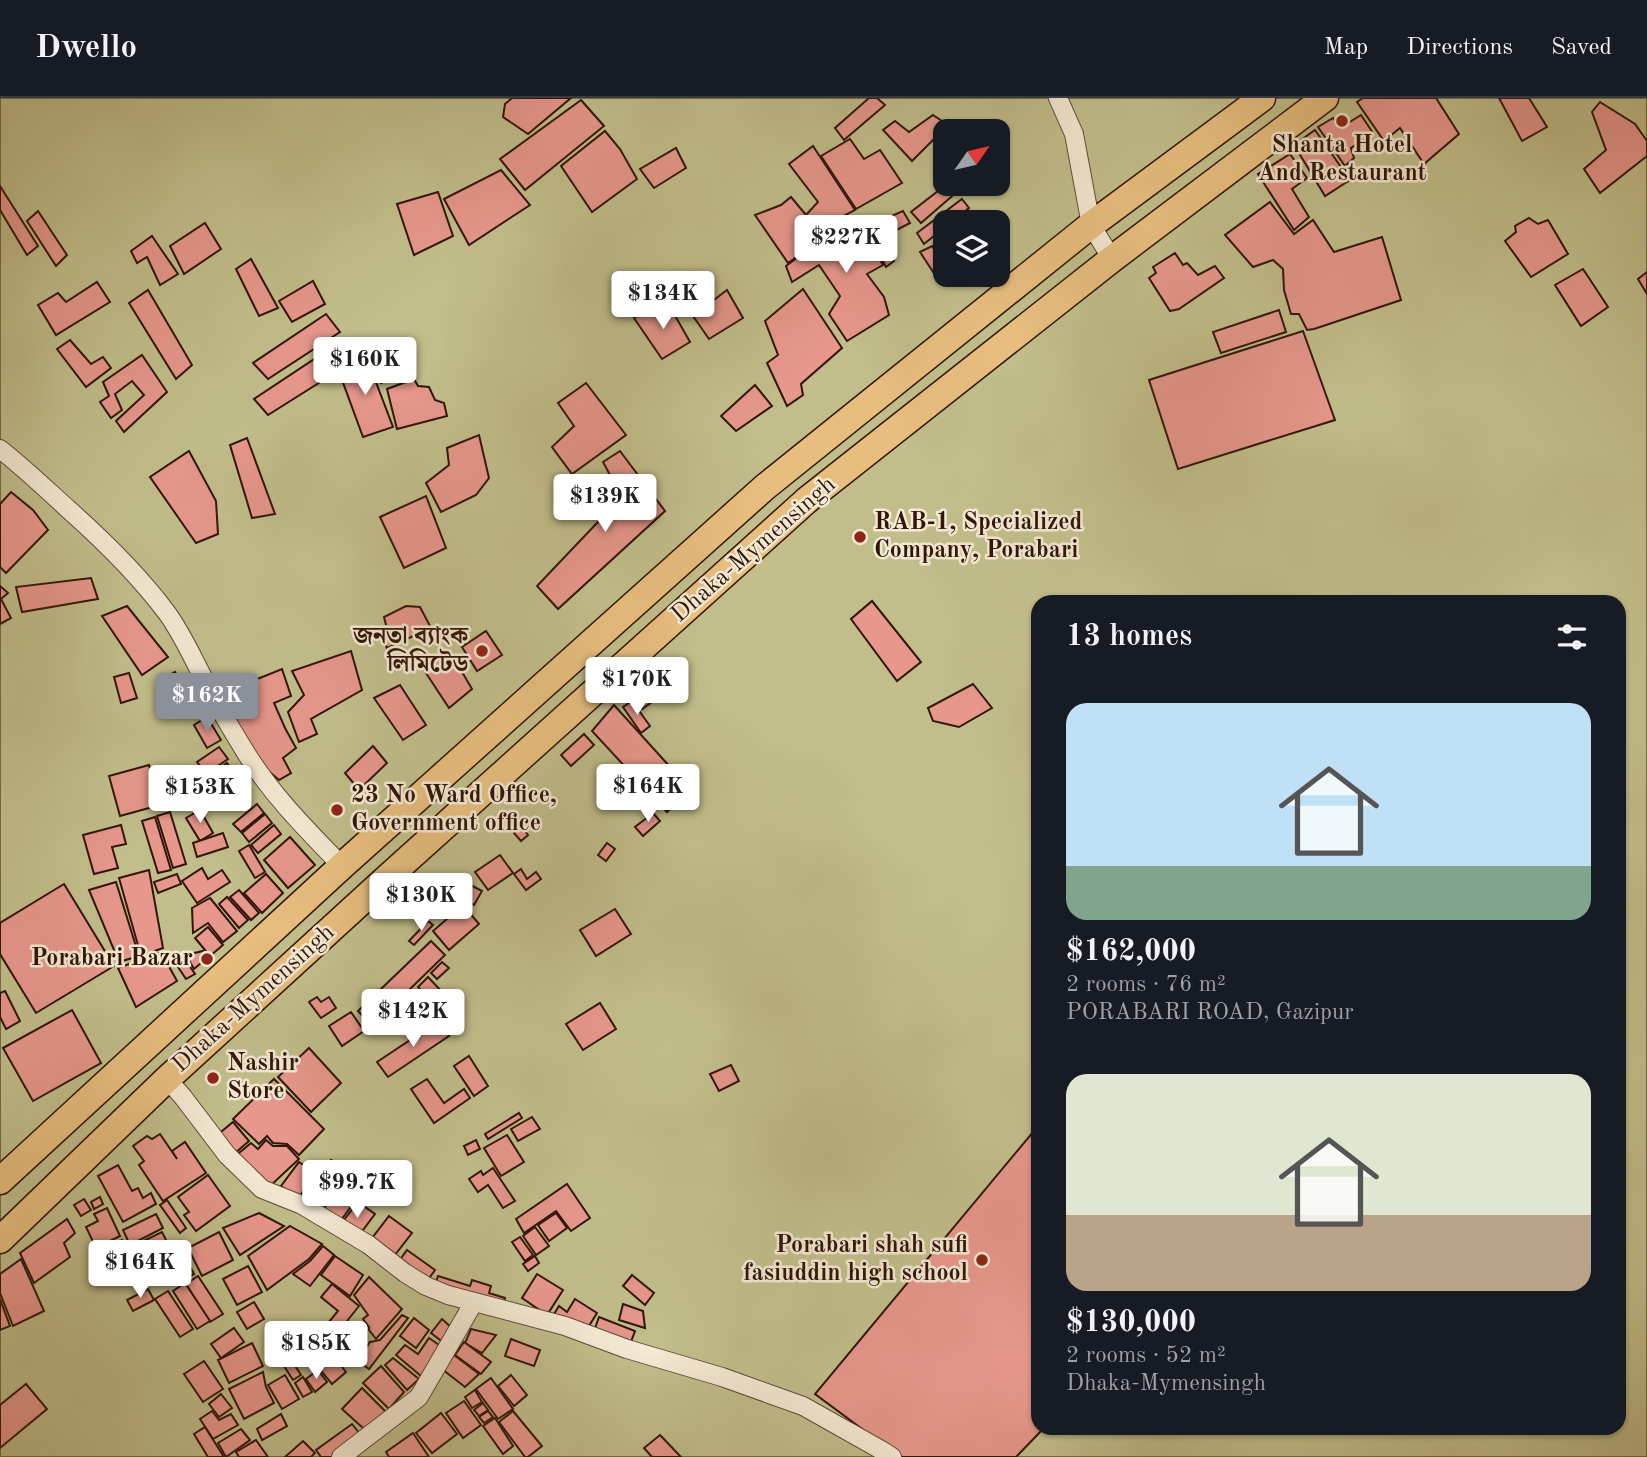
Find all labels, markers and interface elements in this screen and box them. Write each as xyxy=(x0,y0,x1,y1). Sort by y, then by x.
text: Dwello xyxy=(35,32,137,65)
text: Map xyxy=(1324,36,1368,60)
text: Directions xyxy=(1406,36,1513,60)
text: Saved xyxy=(1551,36,1612,60)
marker: Shanta Hotel And Restaurant xyxy=(1334,113,1350,129)
north arrow xyxy=(933,119,1010,196)
map controls xyxy=(933,119,1010,287)
place label: Shanta Hotel And Restaurant xyxy=(1257,134,1427,186)
button: layers xyxy=(933,210,1010,287)
pin: $227K xyxy=(797,216,895,275)
text: $227K xyxy=(810,226,882,249)
pin: $134K xyxy=(614,272,712,331)
text: $134K xyxy=(627,282,699,305)
pin: $160K xyxy=(316,338,414,397)
text: $160K xyxy=(329,348,401,371)
street label: Dhaka-Mymensingh xyxy=(667,473,841,627)
pin: $139K xyxy=(556,474,654,534)
text: $139K xyxy=(569,485,641,508)
place label: RAB-1, Specialized Company, Porabari xyxy=(874,511,1083,563)
marker: RAB-1, Specialized Company, Porabari xyxy=(852,529,868,545)
icon: filters xyxy=(1553,618,1591,656)
text: 13 homes xyxy=(1066,622,1192,652)
place label: জনতা ব্যাংক লিমিটেড xyxy=(352,625,470,677)
marker: জনতা ব্যাংক লিমিটেড xyxy=(474,643,490,659)
pin: $170K xyxy=(588,658,686,717)
text: $170K xyxy=(601,668,673,691)
pin: $162K xyxy=(158,674,256,733)
text: $162K xyxy=(171,684,243,707)
icon: home xyxy=(1266,748,1392,874)
pin: $164K xyxy=(599,764,697,824)
pin: $153K xyxy=(151,766,249,825)
text: $164K xyxy=(612,775,684,798)
text: $153K xyxy=(164,776,236,799)
place label: 23 No Ward Office, Government office xyxy=(351,784,557,836)
marker: 23 No Ward Office, Government office xyxy=(329,802,345,818)
pin: $130K xyxy=(372,874,470,933)
text: $130K xyxy=(385,884,457,907)
street label: Dhaka-Mymensingh xyxy=(168,920,340,1078)
text: $162,000 xyxy=(1066,937,1196,967)
place label: Porabari Bazar xyxy=(31,947,193,971)
marker: Porabari Bazar xyxy=(199,951,215,967)
text: 2 rooms · 76 m² xyxy=(1066,973,1226,996)
pin: $142K xyxy=(364,990,462,1049)
text: $142K xyxy=(377,1000,449,1023)
text: PORABARI ROAD, Gazipur xyxy=(1066,1001,1354,1024)
place label: Nashir Store xyxy=(227,1052,299,1104)
marker: Nashir Store xyxy=(205,1070,221,1086)
icon: home xyxy=(1266,1119,1392,1245)
pin: $99.7K xyxy=(300,1160,414,1220)
text: $99.7K xyxy=(318,1171,396,1194)
place label: Porabari shah sufi fasiuddin high school xyxy=(743,1234,968,1286)
pin: $164K xyxy=(91,1240,189,1300)
text: $164K xyxy=(104,1251,176,1274)
marker: Porabari shah sufi fasiuddin high school xyxy=(974,1252,990,1268)
text: $130,000 xyxy=(1066,1308,1196,1338)
pin: $185K xyxy=(267,1322,365,1381)
text: $185K xyxy=(280,1332,352,1355)
text: 2 rooms · 52 m² xyxy=(1066,1344,1226,1367)
text: Dhaka-Mymensingh xyxy=(1066,1372,1266,1395)

